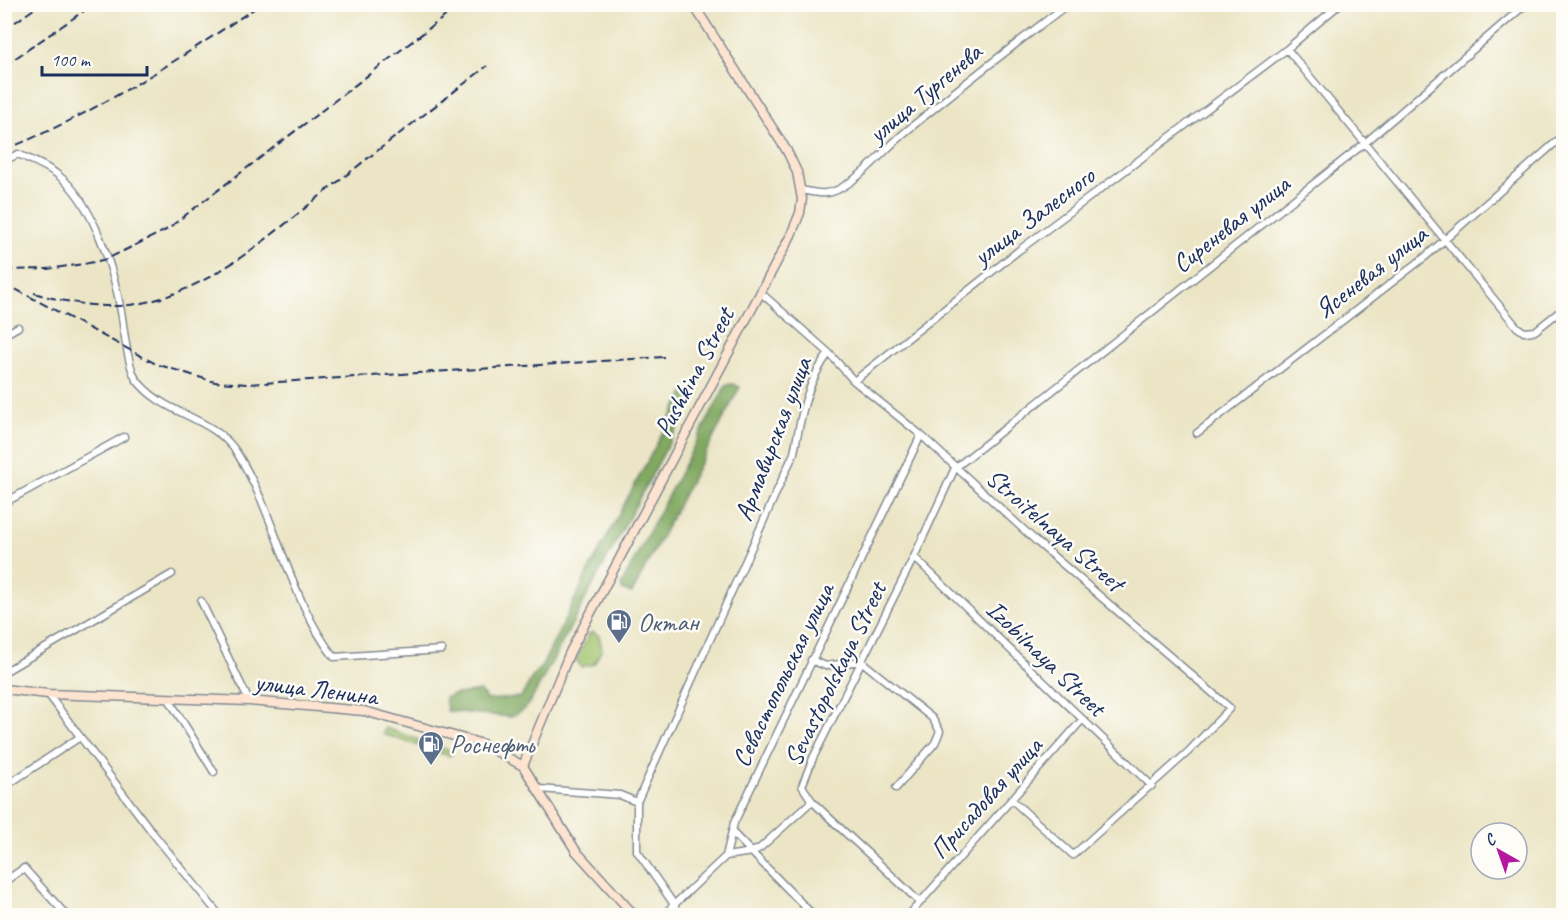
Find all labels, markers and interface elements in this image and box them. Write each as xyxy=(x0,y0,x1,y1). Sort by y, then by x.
street label: улица Тургенева xyxy=(860,35,990,151)
scale bar xyxy=(42,39,147,77)
text: 100 m xyxy=(51,49,92,71)
street label: улица Залесного xyxy=(965,158,1103,274)
street label: Сиреневая улица xyxy=(1166,167,1298,280)
street label: Ясеневая улица xyxy=(1308,217,1435,326)
street label: Pushkina Street xyxy=(646,300,743,442)
street label: Армавирская улица xyxy=(727,351,820,525)
street label: Stroitelnaya Street xyxy=(979,461,1133,601)
street label: Sevastopolskaya Street xyxy=(776,575,895,771)
street label: Севастопольская улица xyxy=(724,576,843,772)
street label: Izobilnaya Street xyxy=(979,593,1115,725)
place label: Октан xyxy=(638,606,701,639)
fuel station icon: Октан xyxy=(604,607,634,645)
street label: улица Ленина xyxy=(251,665,382,713)
place label: Роснефть xyxy=(450,728,536,761)
fuel station icon: Роснефть xyxy=(416,729,446,767)
street label: Присадовая улица xyxy=(923,729,1050,866)
north arrow xyxy=(1469,821,1529,881)
text: С xyxy=(1481,829,1501,850)

